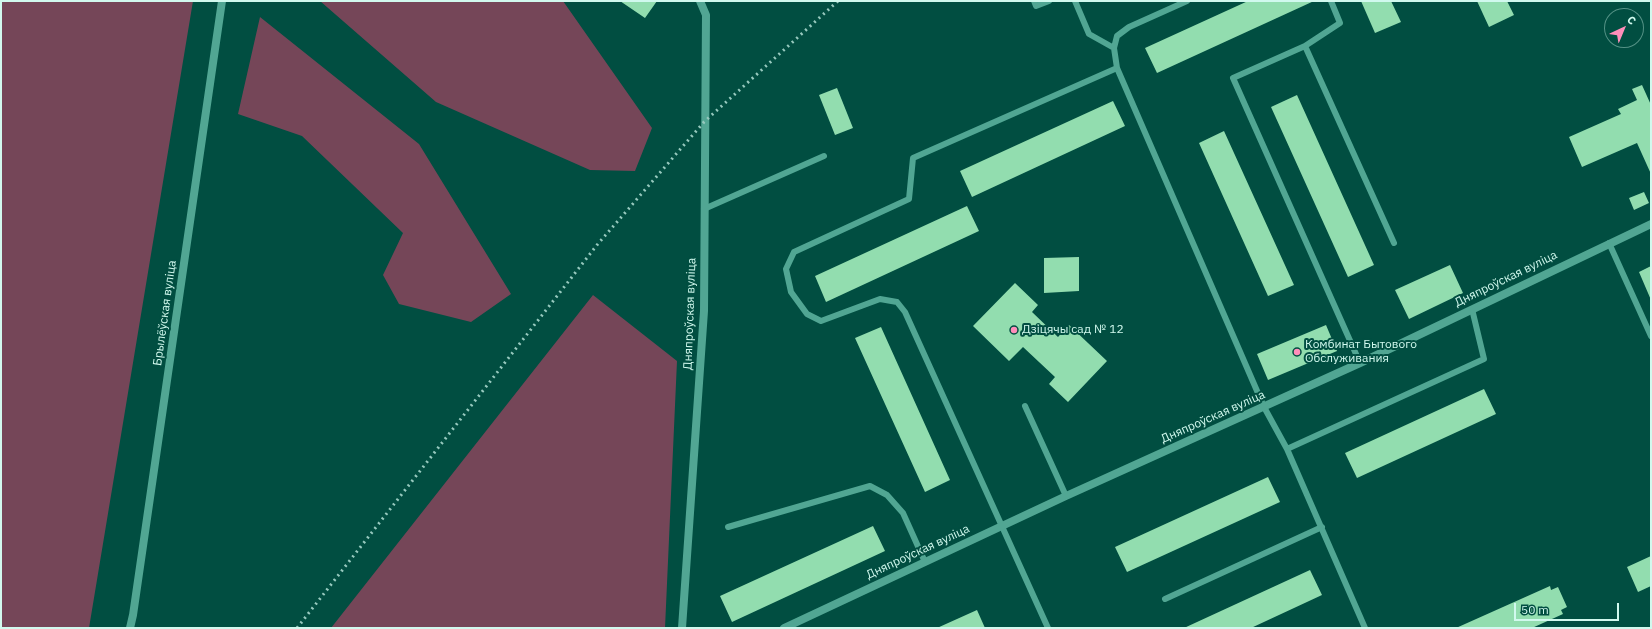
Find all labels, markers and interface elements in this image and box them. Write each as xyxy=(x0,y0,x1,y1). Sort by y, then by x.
north arrow xyxy=(1604,8,1644,48)
text: С xyxy=(1624,13,1639,28)
street label: Дняпроўская вуліца xyxy=(1452,248,1560,310)
street label: Дняпроўская вуліца xyxy=(681,258,699,370)
street label: Брылёўская вуліца xyxy=(150,259,180,367)
place label: Дзіцячы сад № 12 xyxy=(1022,323,1124,337)
marker: Дзіцячы сад № 12 xyxy=(1009,325,1019,335)
place label: Комбинат Бытового Обслуживания xyxy=(1305,338,1417,366)
marker: Комбинат Бытового Обслуживания xyxy=(1292,347,1302,357)
street label: Дняпроўская вуліца xyxy=(1159,388,1267,446)
street label: Дняпроўская вуліца xyxy=(864,522,972,582)
scale bar xyxy=(1516,595,1621,621)
text: 50 m xyxy=(1521,602,1549,617)

